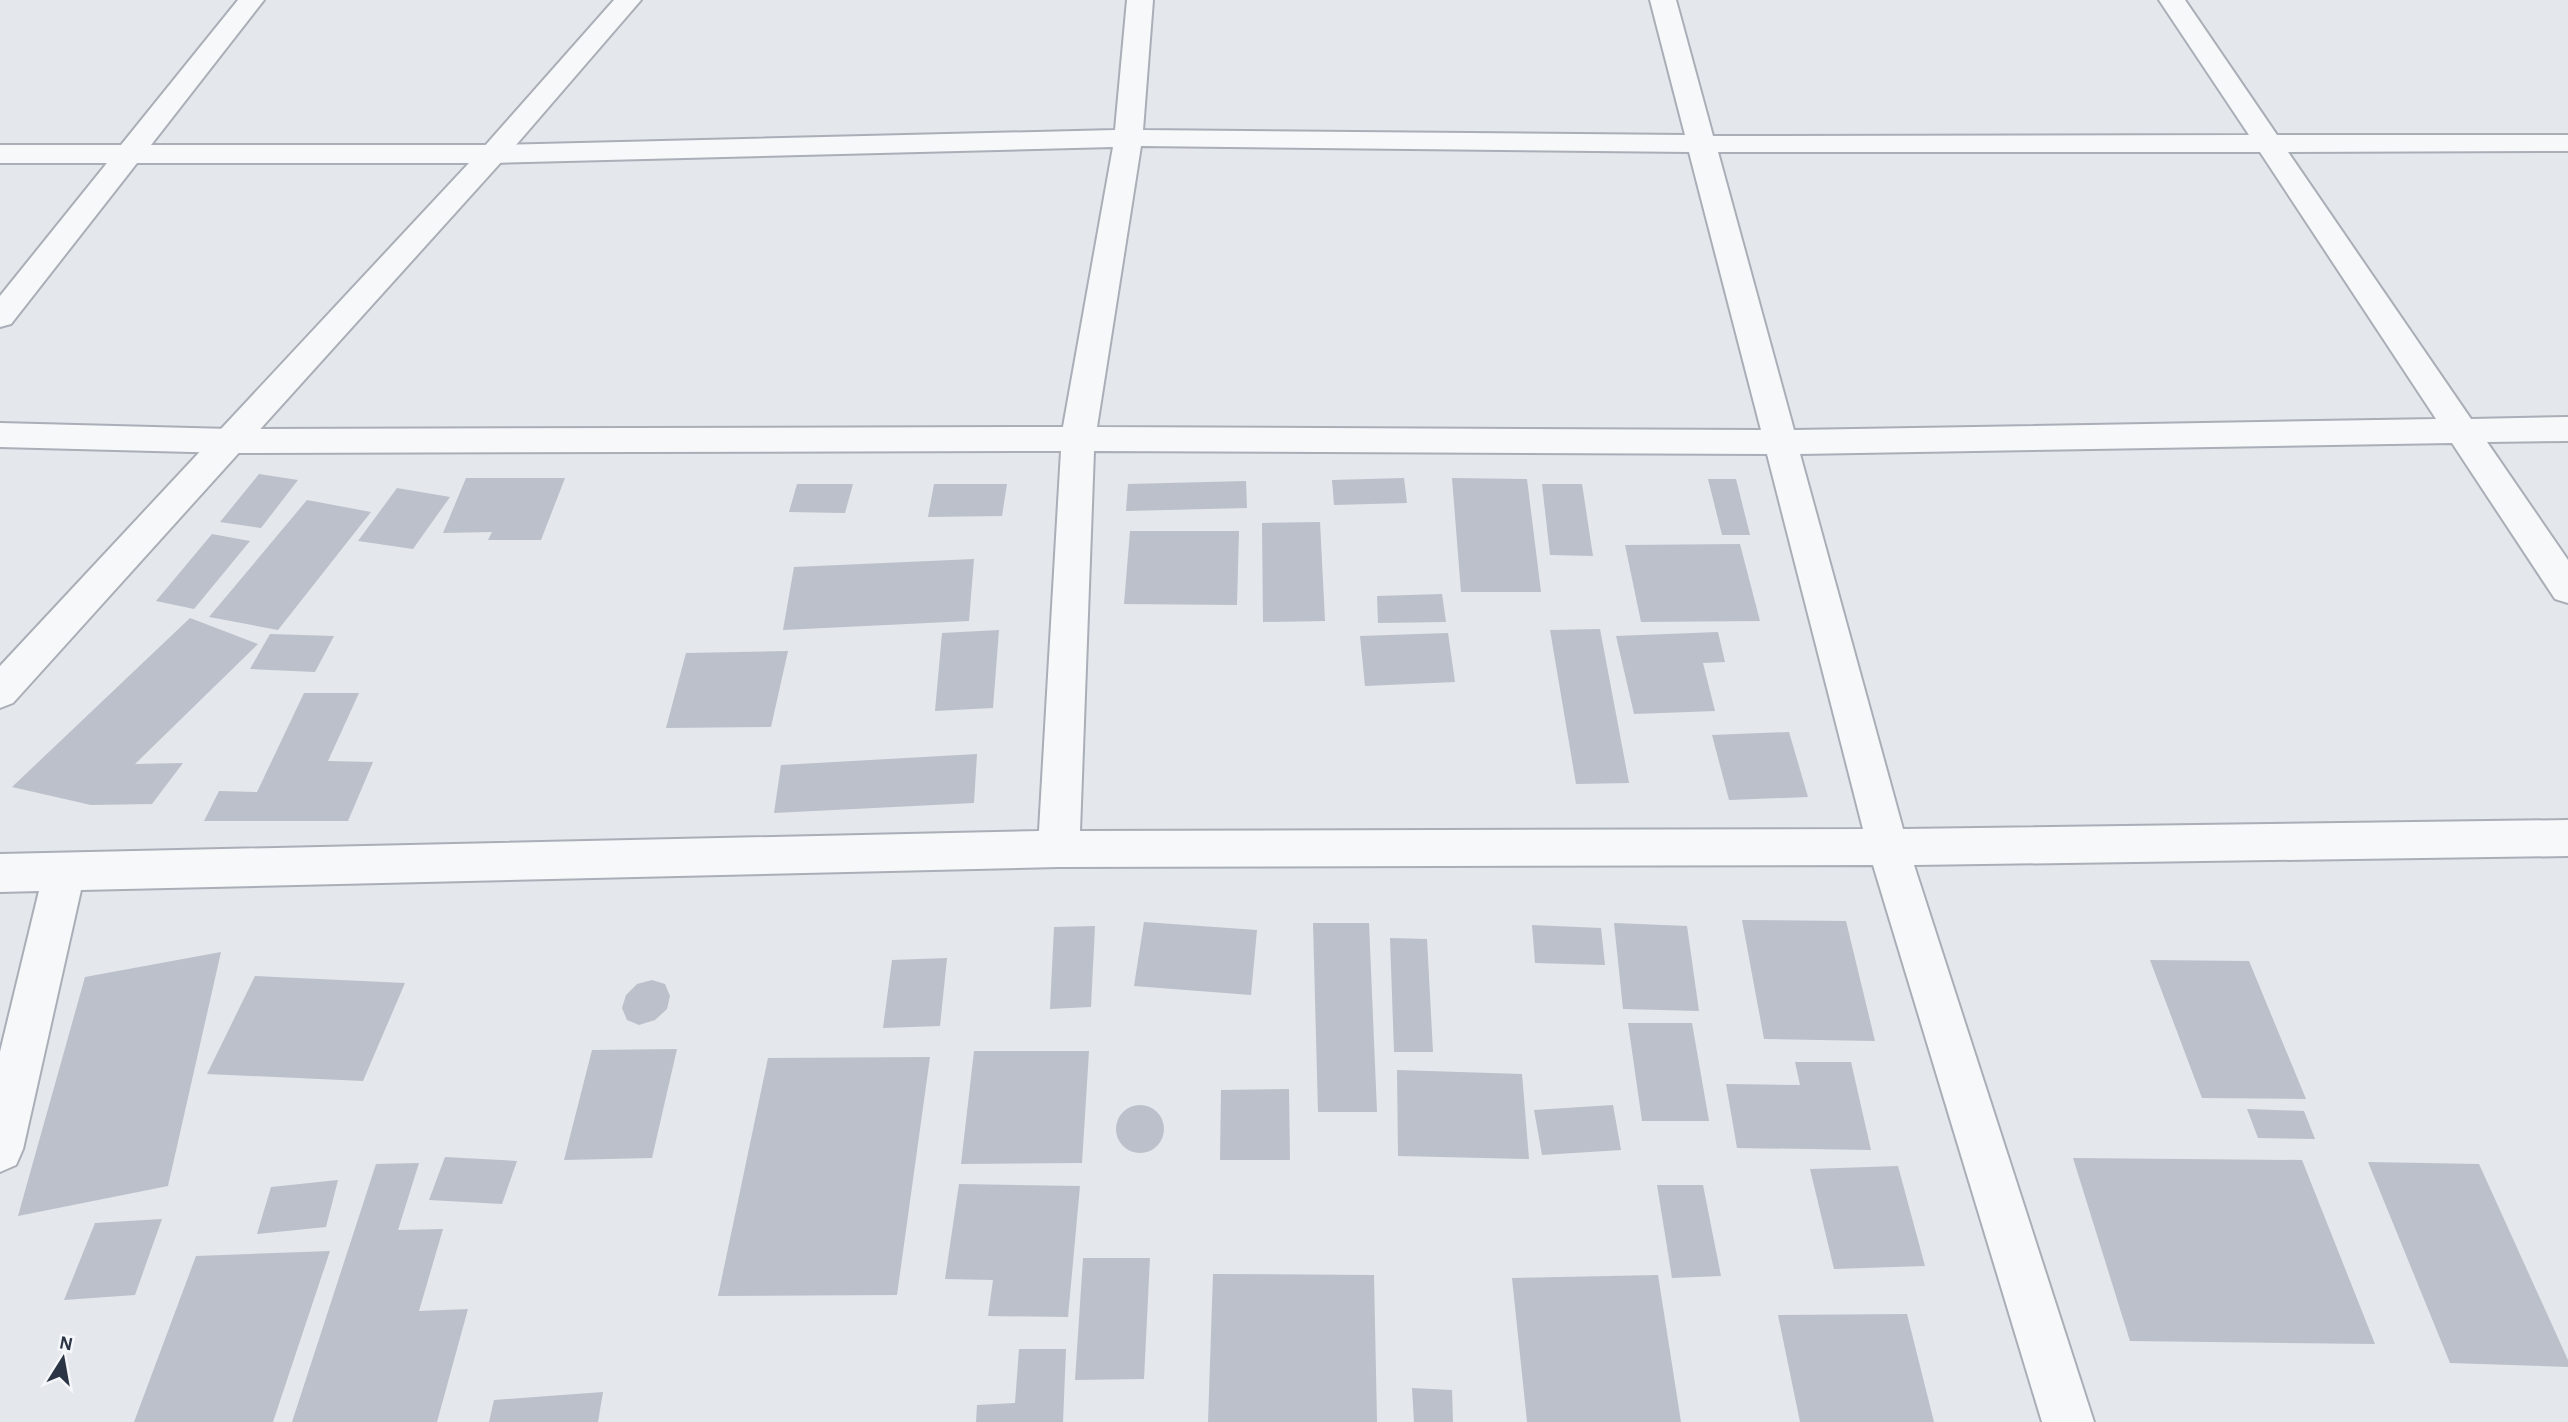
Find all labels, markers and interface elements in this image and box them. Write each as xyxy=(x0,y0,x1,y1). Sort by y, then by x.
north arrow xyxy=(28,1324,98,1394)
text: N xyxy=(58,1333,74,1354)

